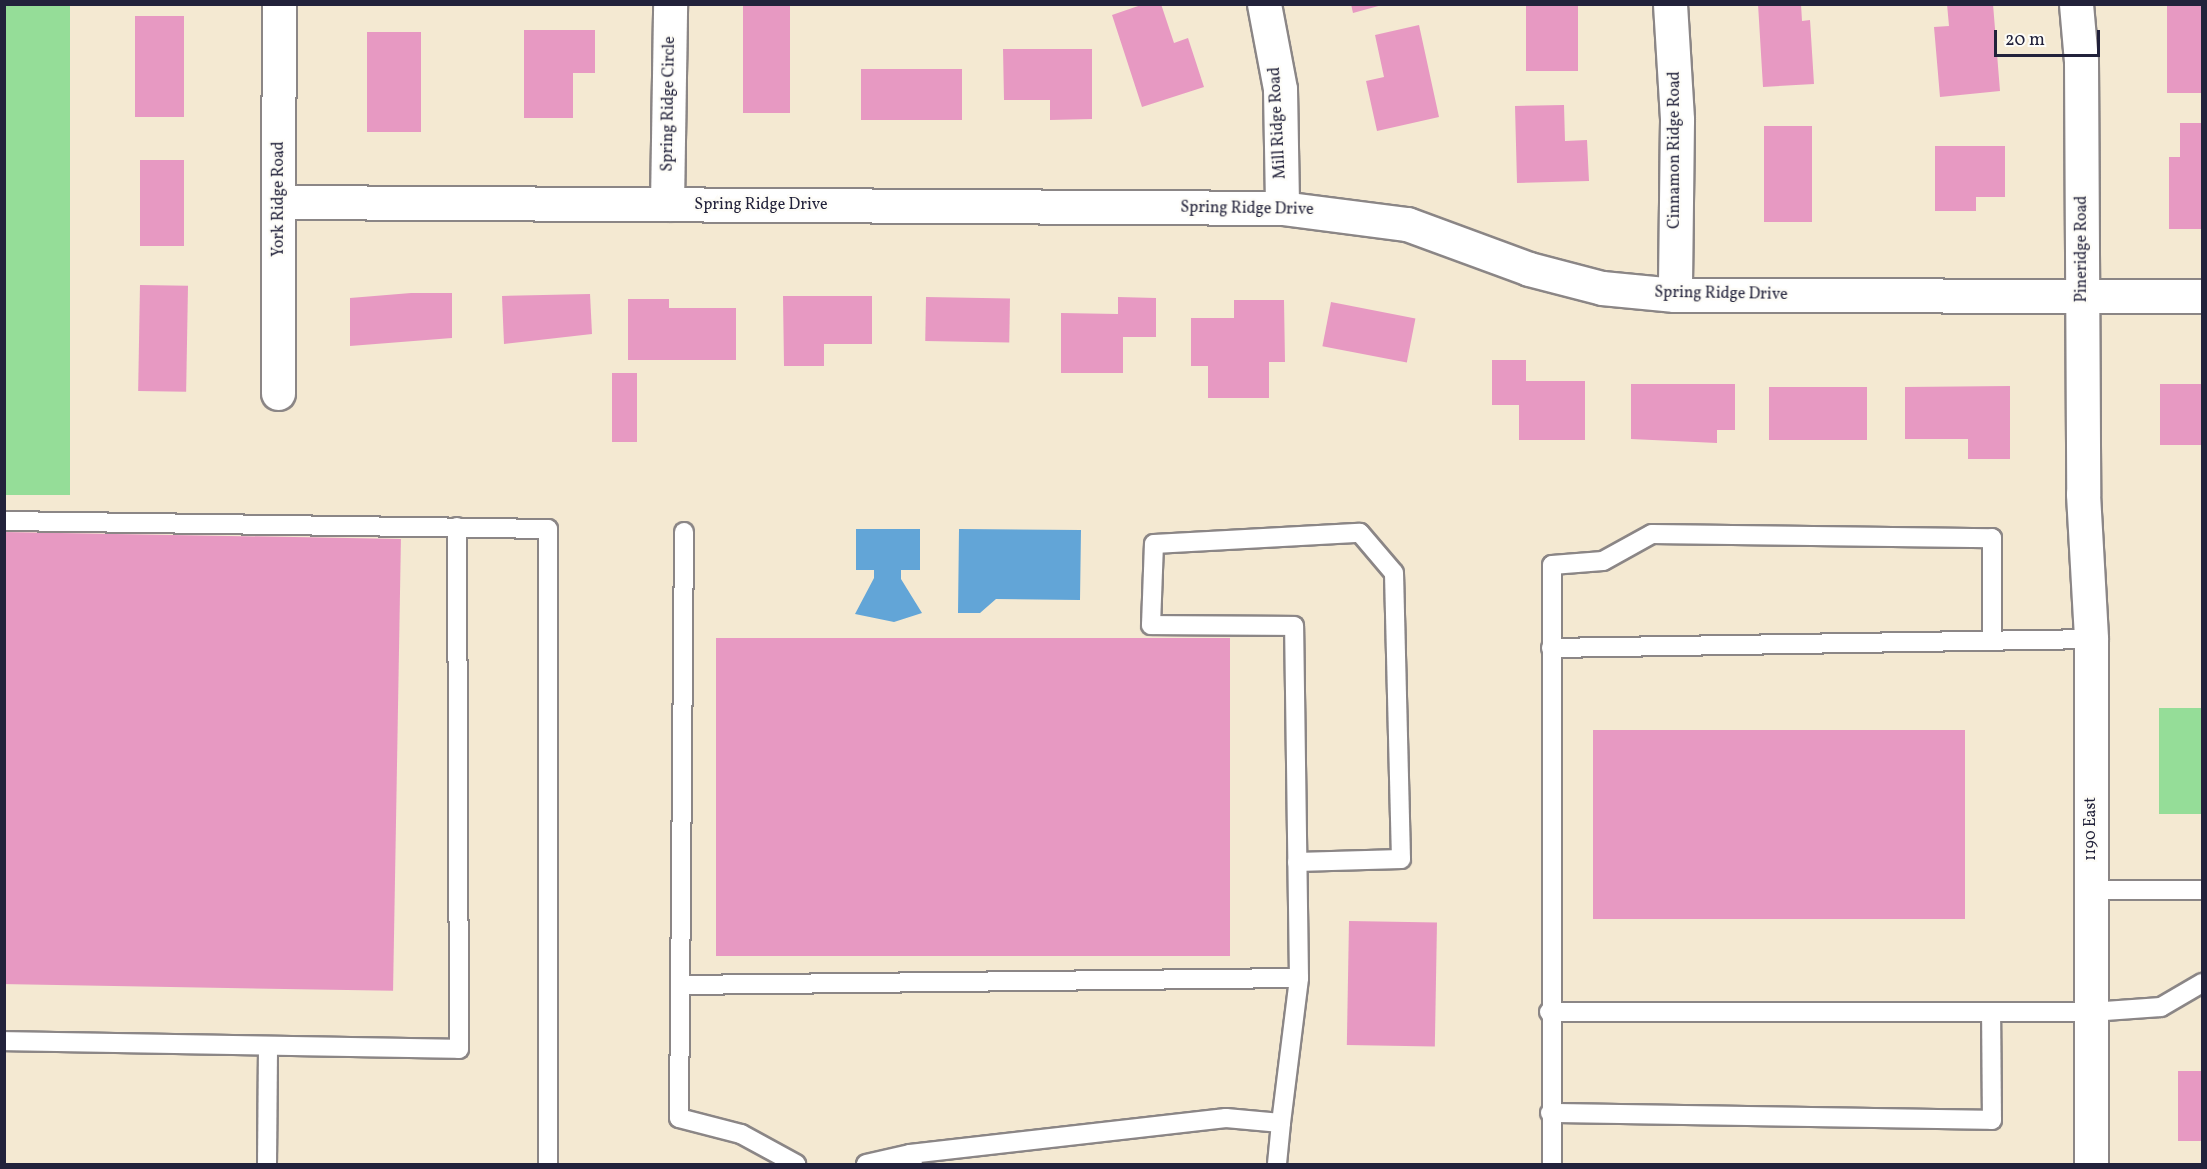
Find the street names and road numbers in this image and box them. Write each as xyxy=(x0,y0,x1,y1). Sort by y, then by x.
street label: Spring Ridge Circle xyxy=(658,36,680,172)
street label: Mill Ridge Road xyxy=(1265,66,1291,180)
street label: Cinnamon Ridge Road xyxy=(1665,71,1685,229)
street label: York Ridge Road xyxy=(269,141,289,257)
street label: Spring Ridge Drive xyxy=(694,195,828,215)
street label: Pineridge Road xyxy=(2072,196,2092,302)
street label: Spring Ridge Drive xyxy=(1180,198,1314,220)
street label: Spring Ridge Drive xyxy=(1654,283,1788,305)
street label: 1190 East xyxy=(2081,797,2101,861)

